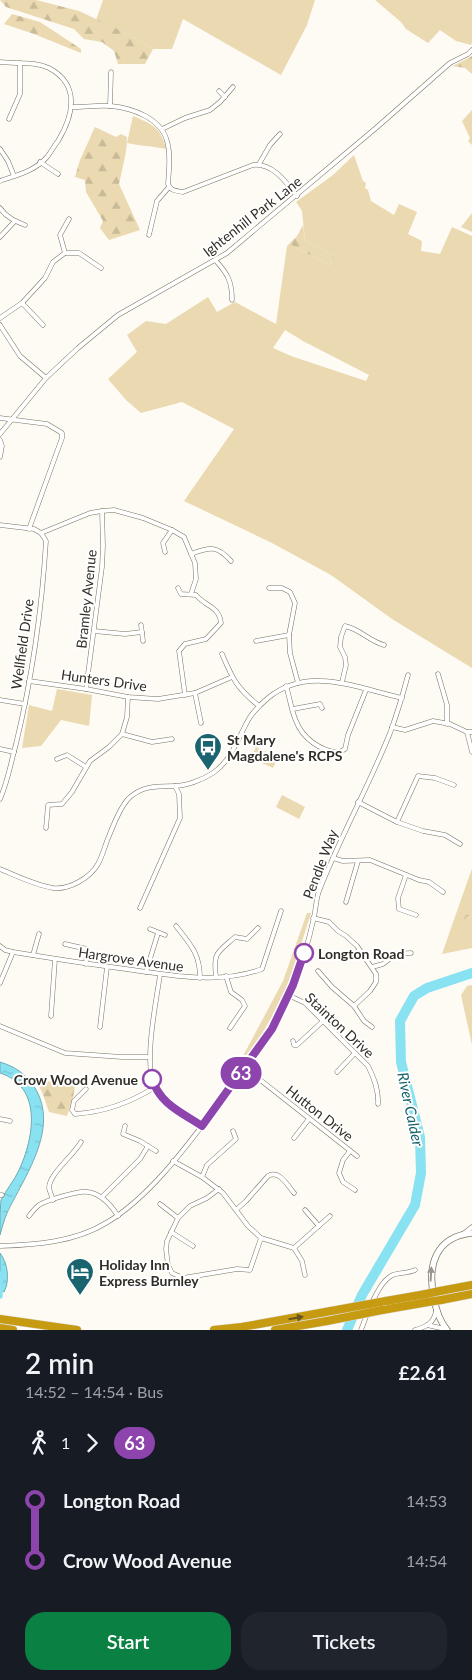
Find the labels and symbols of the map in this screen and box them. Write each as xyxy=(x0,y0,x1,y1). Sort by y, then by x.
street label: Ightenhill Park Lane xyxy=(199,172,305,260)
street label: Bramley Avenue xyxy=(72,549,100,649)
street label: Wellfield Drive xyxy=(7,598,37,690)
street label: Hunters Drive xyxy=(60,666,148,694)
place label: St Mary Magdalene's RCPS xyxy=(227,731,343,764)
bus stop icon: St Mary Magdalene's RCPS xyxy=(193,732,223,771)
street label: Pendle Way xyxy=(299,826,341,901)
street label: Hargrove Avenue xyxy=(77,943,185,975)
marker: Longton Road xyxy=(294,943,314,963)
place label: Longton Road xyxy=(318,945,404,962)
street label: Stainton Drive xyxy=(302,989,378,1061)
line badge: 63 xyxy=(218,1057,264,1089)
marker: Crow Wood Avenue xyxy=(142,1069,162,1089)
water label: River Calder xyxy=(394,1070,428,1148)
place label: Crow Wood Avenue xyxy=(14,1071,139,1088)
street label: Hutton Drive xyxy=(283,1081,357,1145)
place label: Holiday Inn Express Burnley xyxy=(99,1256,199,1289)
hotel icon: Holiday Inn Express Burnley xyxy=(65,1257,95,1296)
one-way arrow xyxy=(428,1266,436,1282)
one-way arrow xyxy=(289,1313,305,1321)

